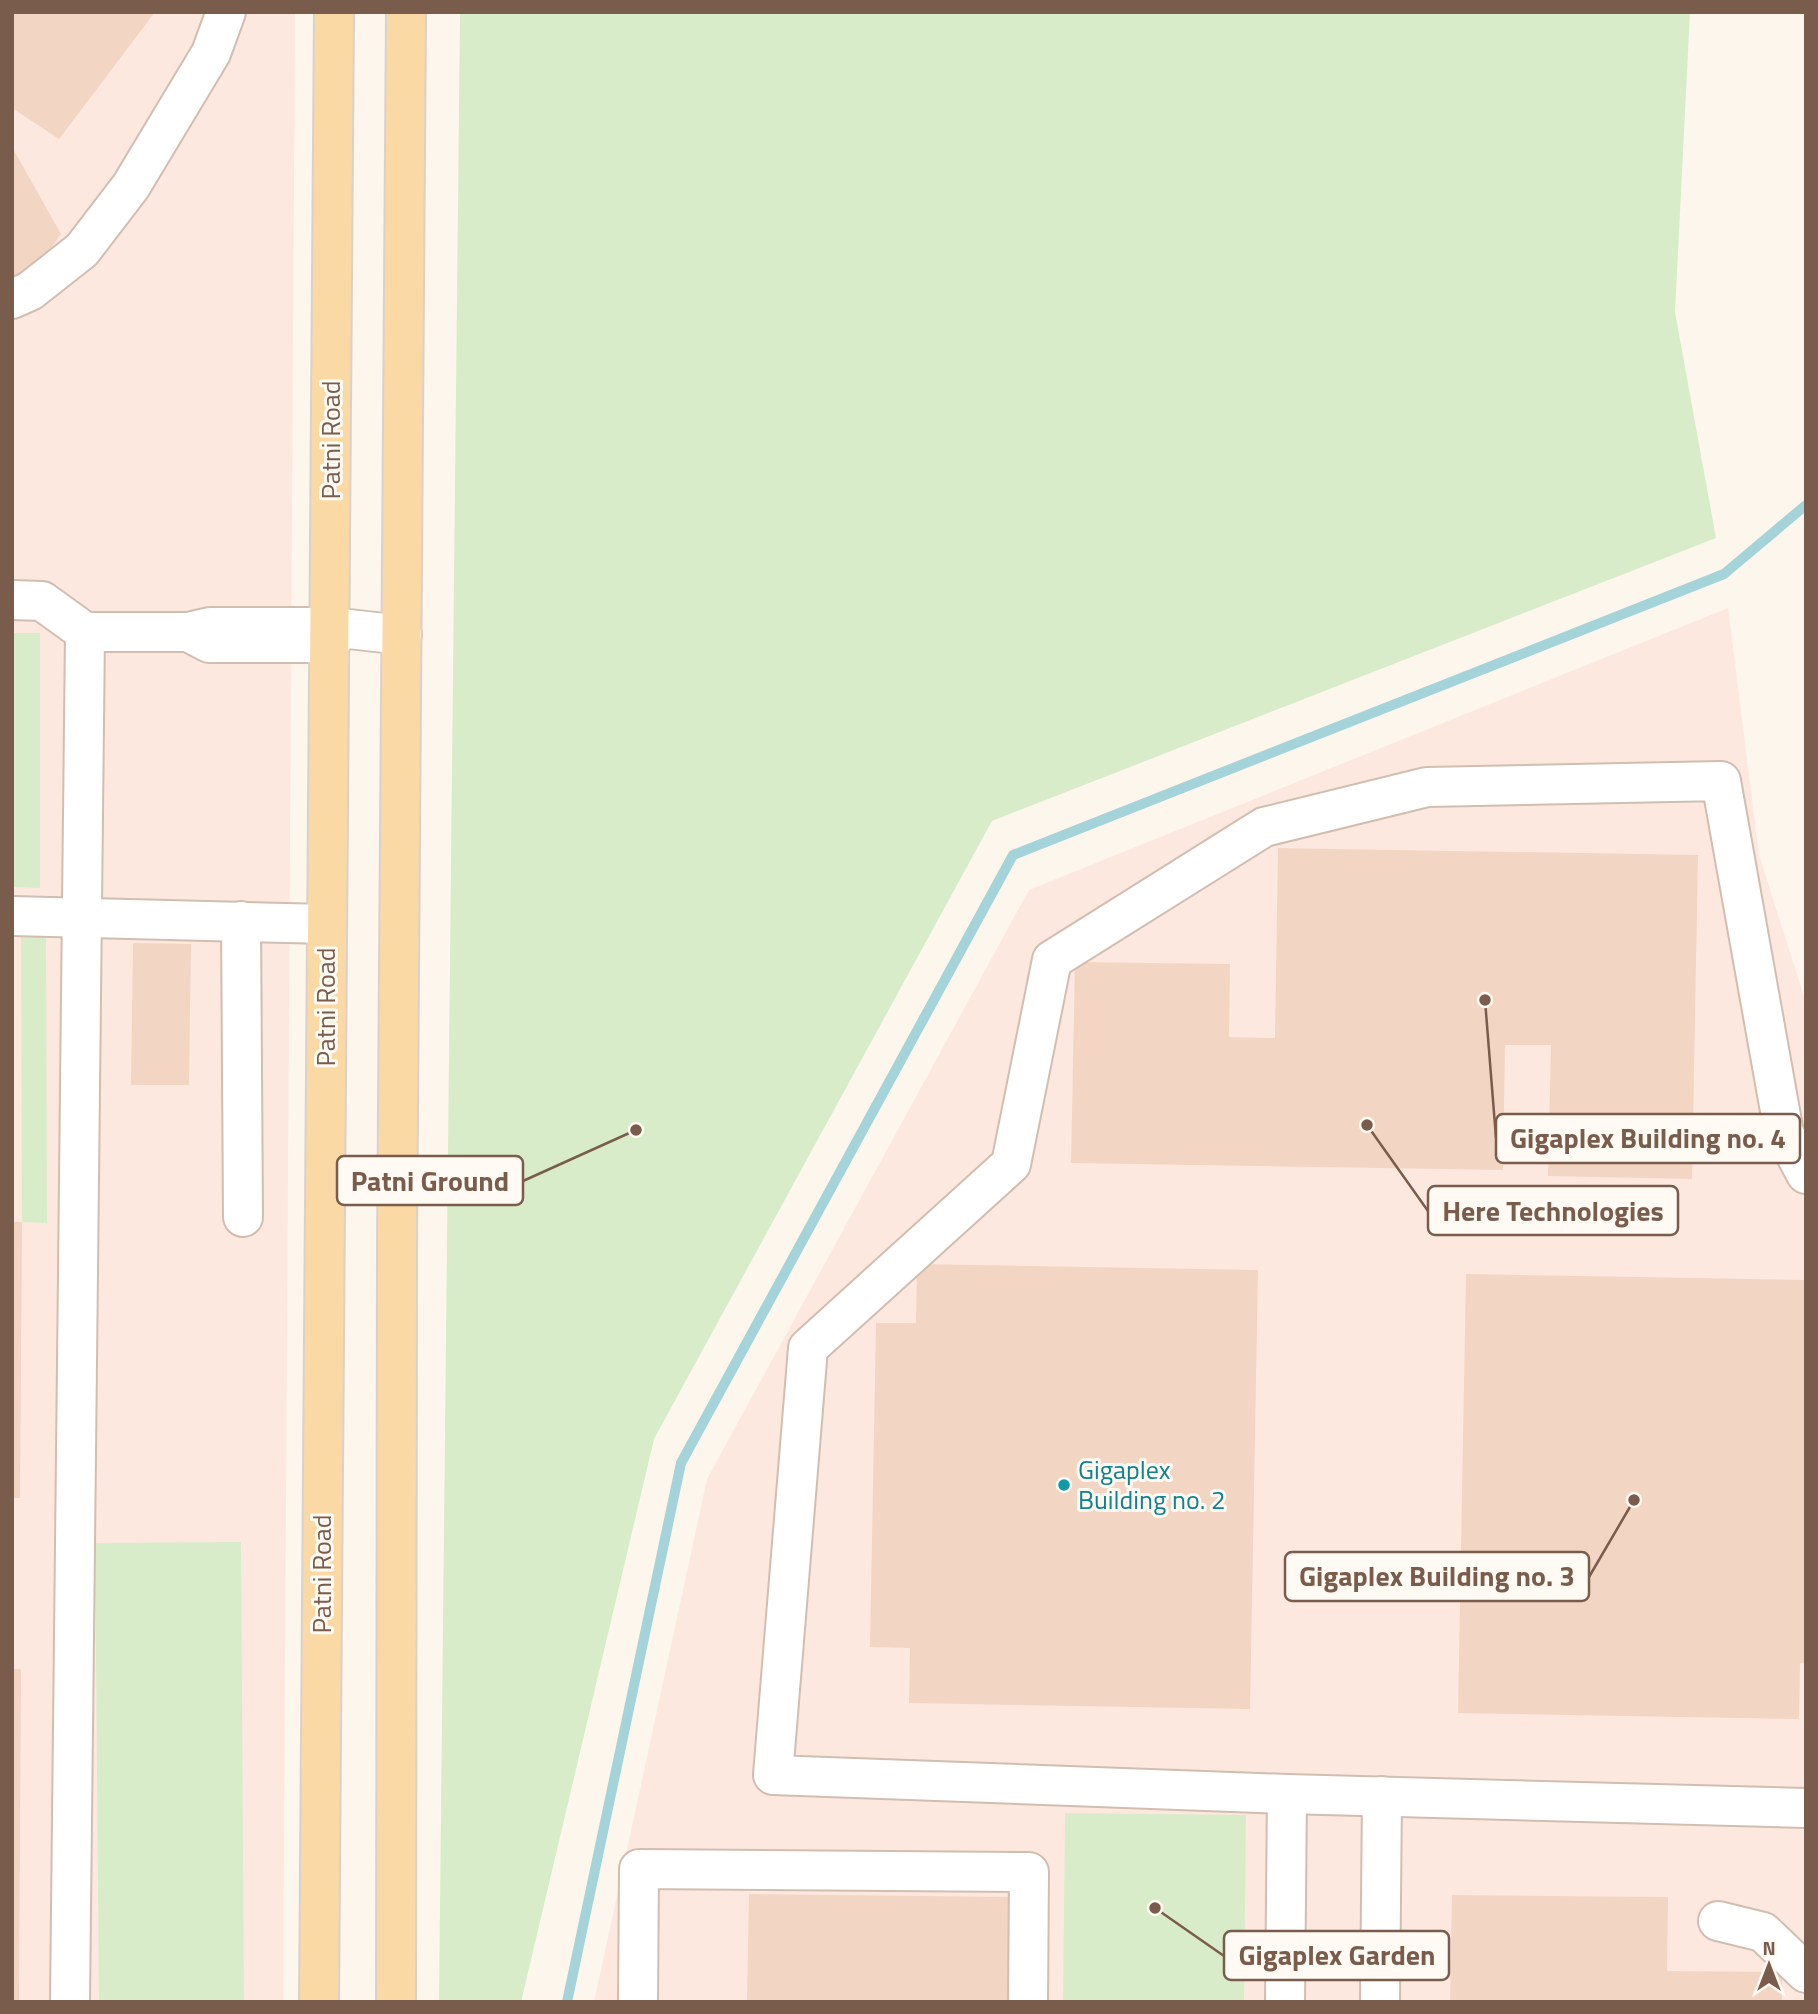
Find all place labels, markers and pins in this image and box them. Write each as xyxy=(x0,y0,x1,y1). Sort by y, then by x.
callout: Gigaplex Building no. 4 xyxy=(1496,1114,1800,1163)
callout: Patni Ground xyxy=(337,1156,523,1205)
callout: Here Technologies xyxy=(1428,1186,1678,1235)
place label: Gigaplex Building no. 2 xyxy=(1078,1450,1226,1519)
marker: Gigaplex Building no. 2 xyxy=(1056,1477,1072,1493)
callout: Gigaplex Building no. 3 xyxy=(1285,1552,1589,1601)
callout: Gigaplex Garden xyxy=(1224,1931,1449,1980)

